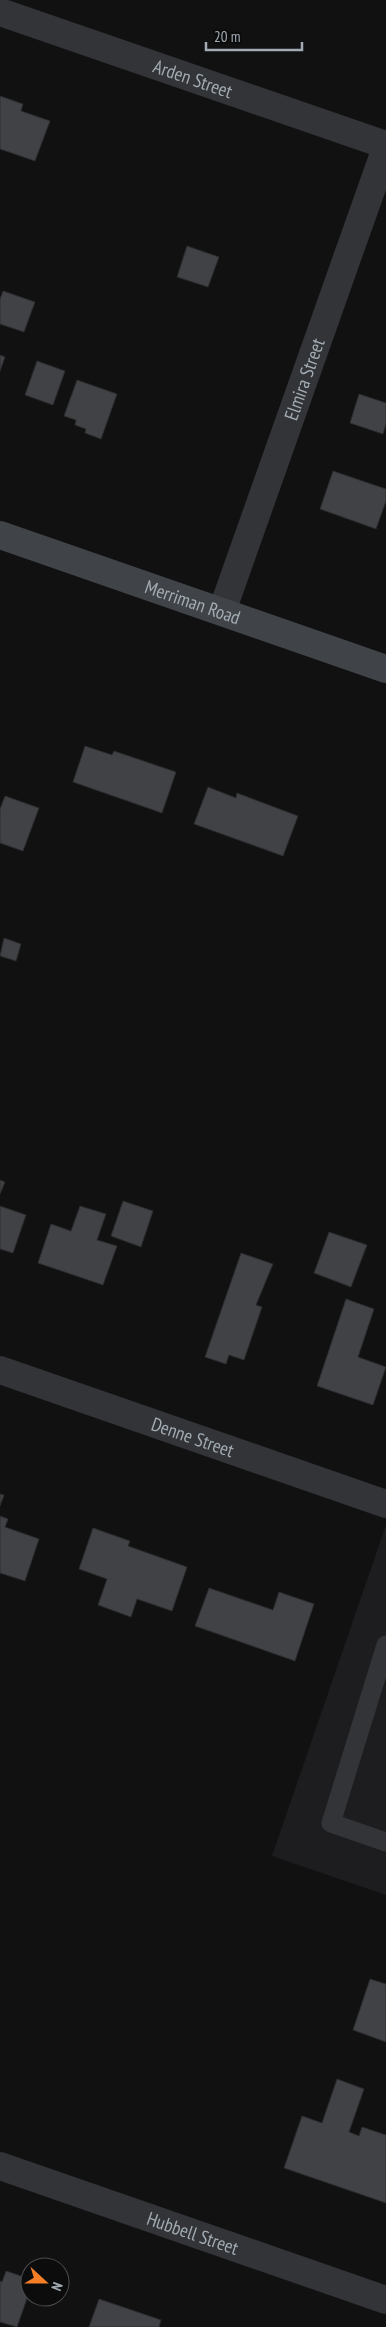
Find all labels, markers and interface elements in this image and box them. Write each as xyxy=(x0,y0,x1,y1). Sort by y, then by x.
scale bar xyxy=(206,20,302,52)
text: 20 m xyxy=(214,27,240,46)
street label: Arden Street xyxy=(150,54,236,103)
street label: Elmira Street xyxy=(279,334,330,423)
street label: Merriman Road xyxy=(142,574,244,630)
street label: Denne Street xyxy=(148,1411,238,1463)
street label: Hubbell Street xyxy=(144,2206,242,2260)
north arrow xyxy=(20,2257,70,2307)
text: N xyxy=(47,2280,67,2293)

